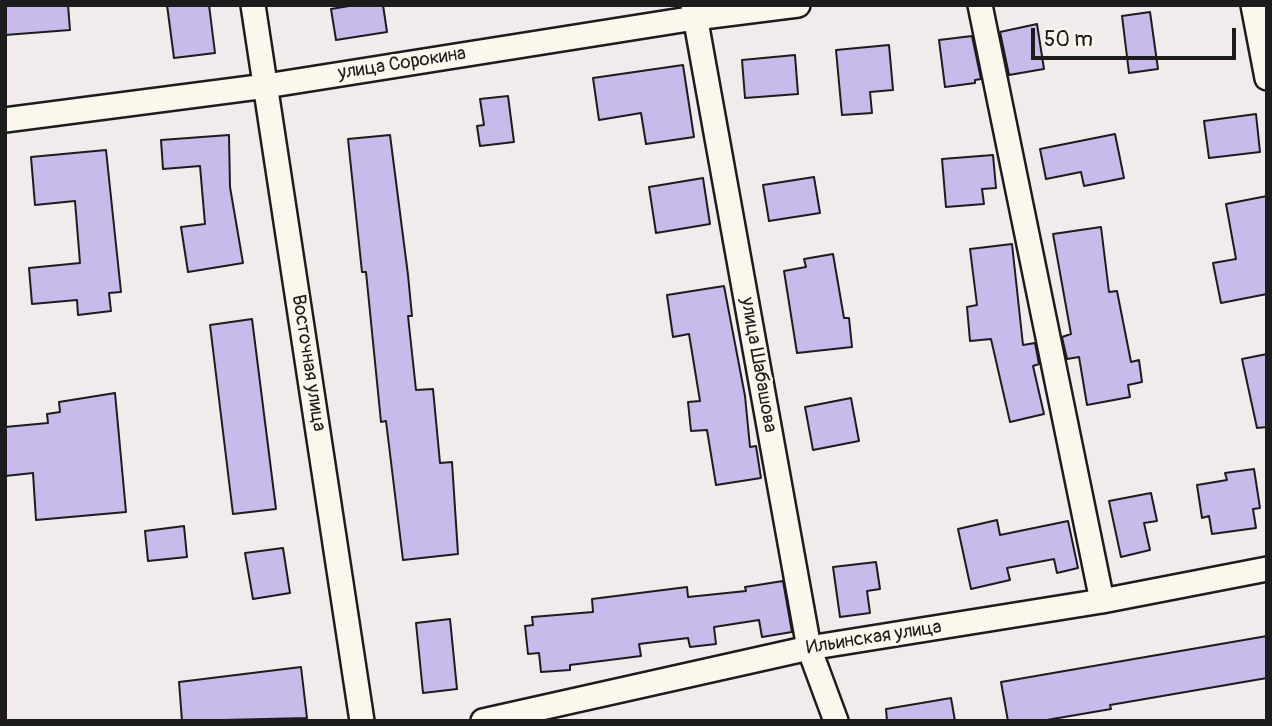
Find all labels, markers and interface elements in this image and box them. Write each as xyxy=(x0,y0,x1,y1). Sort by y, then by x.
scale bar xyxy=(1034,14,1239,58)
text: 50 m xyxy=(1044,26,1093,53)
street label: улица Сорокина xyxy=(336,43,468,85)
street label: Восточная улица xyxy=(286,293,330,433)
street label: улица Шабашова xyxy=(735,296,781,434)
street label: Ильинская улица xyxy=(805,616,943,660)

